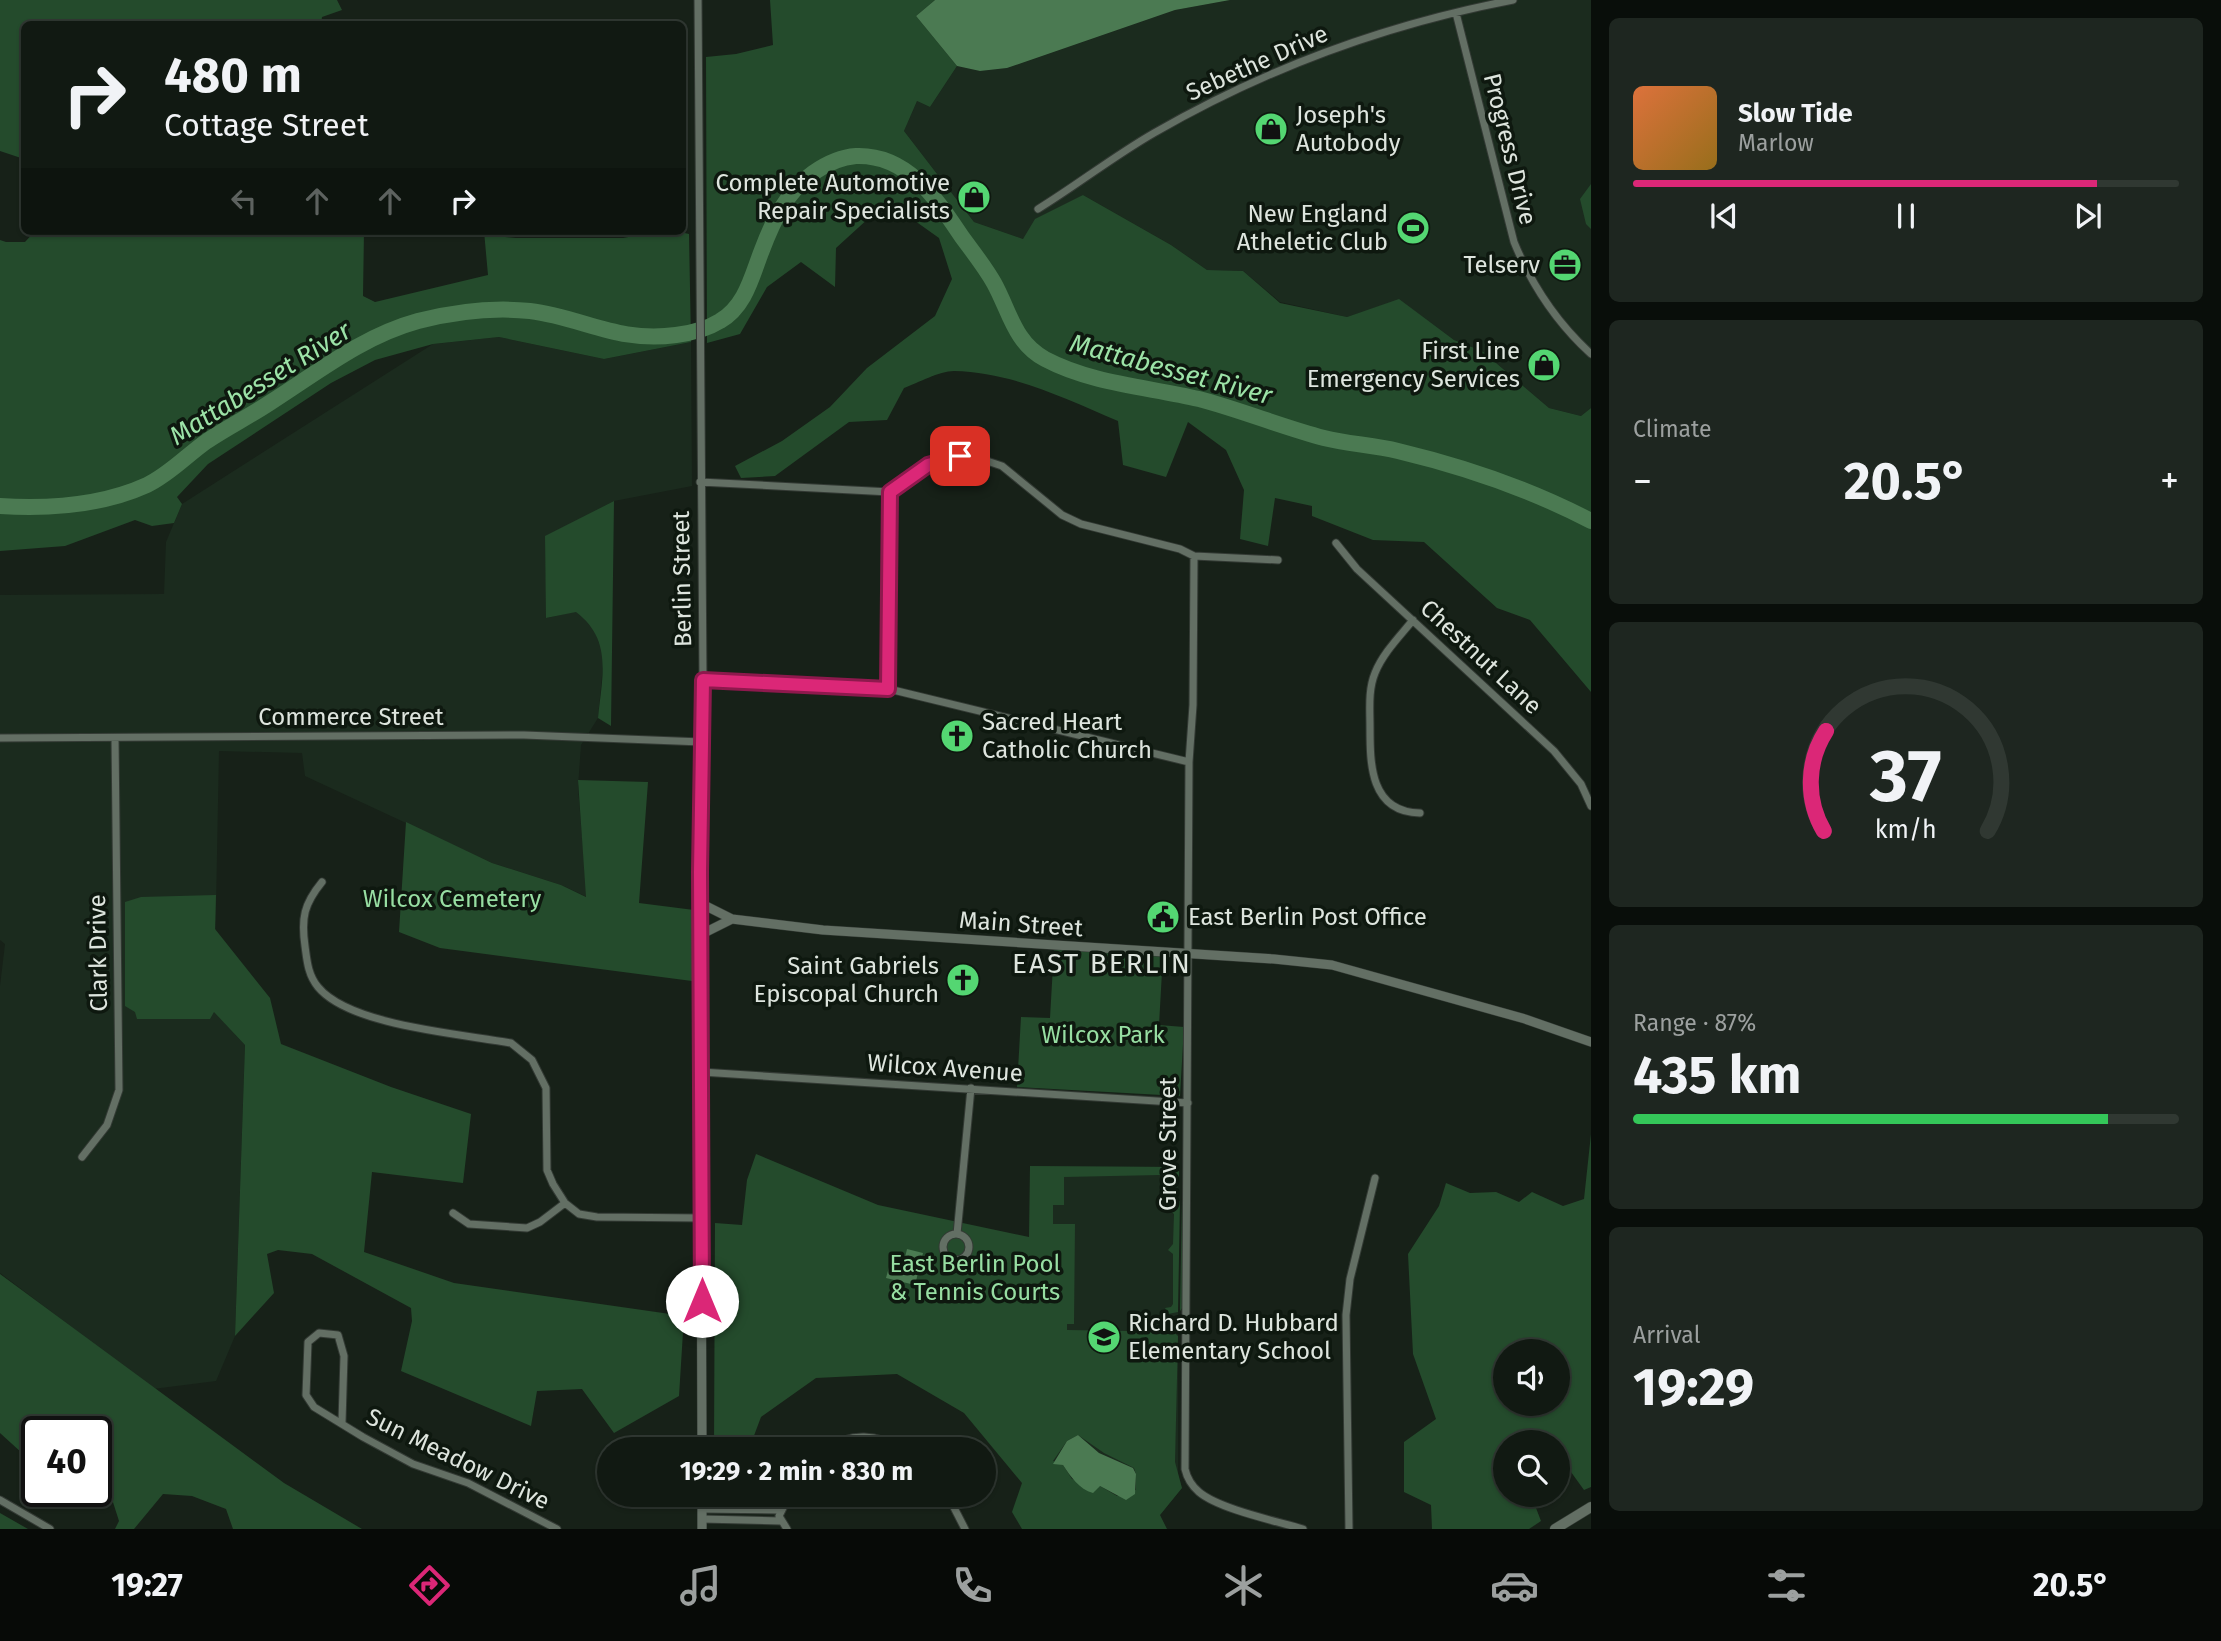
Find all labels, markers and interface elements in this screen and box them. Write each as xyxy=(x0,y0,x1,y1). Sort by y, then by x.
street label: Sebethe Drive xyxy=(1182,19,1332,107)
text: 480 m xyxy=(164,46,302,105)
icon: right xyxy=(49,49,140,140)
street label: Progress Drive xyxy=(1478,70,1542,228)
text: Slow Tide xyxy=(1738,98,1853,129)
place label: Joseph's Autobody xyxy=(1296,101,1401,157)
text: Cottage Street xyxy=(164,106,369,144)
shop icon: Joseph's Autobody xyxy=(1252,110,1290,148)
text: Marlow xyxy=(1738,129,1814,157)
place label: Complete Automotive Repair Specialists xyxy=(716,169,950,225)
shop icon: Complete Automotive Repair Specialists xyxy=(955,178,993,216)
icon: left xyxy=(225,182,263,220)
icon: ahead xyxy=(298,182,336,220)
icon: ahead xyxy=(371,182,409,220)
icon: right xyxy=(444,182,482,220)
icon: previous xyxy=(1705,197,1743,235)
icon: pause xyxy=(1887,197,1925,235)
icon: next xyxy=(2069,197,2107,235)
place label: New England Atheletic Club xyxy=(1237,200,1388,256)
sports icon: New England Atheletic Club xyxy=(1394,209,1432,247)
office icon: Telserv xyxy=(1546,246,1584,284)
place label: Telserv xyxy=(1463,251,1540,279)
water label: Mattabesset River xyxy=(164,315,358,452)
water label: Mattabesset River xyxy=(1066,328,1276,412)
place label: First Line Emergency Services xyxy=(1307,337,1520,393)
shop icon: First Line Emergency Services xyxy=(1525,346,1563,384)
text: Climate xyxy=(1633,415,1712,443)
pin xyxy=(930,426,990,486)
icon: arrive xyxy=(941,437,979,475)
text: 20.5° xyxy=(1844,450,1968,513)
text: − xyxy=(1633,458,1652,504)
text: + xyxy=(2160,458,2179,504)
street label: Berlin Street xyxy=(667,510,697,647)
street label: Chestnut Lane xyxy=(1415,594,1547,720)
street label: Commerce Street xyxy=(258,703,444,731)
place label: Sacred Heart Catholic Church xyxy=(982,708,1152,764)
church icon: Sacred Heart Catholic Church xyxy=(938,717,976,755)
text: 37 xyxy=(1869,733,1942,820)
text: km/h xyxy=(1875,814,1937,844)
park label: Wilcox Cemetery xyxy=(363,885,541,913)
street label: Clark Drive xyxy=(83,894,113,1012)
public building icon: East Berlin Post Office xyxy=(1144,898,1182,936)
place label: East Berlin Post Office xyxy=(1188,903,1427,931)
street label: Main Street xyxy=(958,906,1084,942)
district label: EAST BERLIN xyxy=(1012,947,1192,980)
place label: Saint Gabriels Episcopal Church xyxy=(754,952,939,1008)
church icon: Saint Gabriels Episcopal Church xyxy=(944,961,982,999)
text: Range · 87% xyxy=(1633,1009,1756,1037)
park label: Wilcox Park xyxy=(1041,1021,1165,1049)
text: 435 km xyxy=(1633,1044,1801,1107)
street label: Wilcox Avenue xyxy=(866,1049,1024,1087)
street label: Grove Street xyxy=(1154,1077,1182,1211)
park label: East Berlin Pool & Tennis Courts xyxy=(889,1250,1061,1306)
position arrow xyxy=(665,1264,739,1338)
place label: Richard D. Hubbard Elementary School xyxy=(1128,1309,1339,1365)
school or university icon: Richard D. Hubbard Elementary School xyxy=(1085,1318,1123,1356)
text: Arrival xyxy=(1633,1321,1700,1349)
map controls xyxy=(1493,1339,1570,1507)
button: sound xyxy=(1493,1339,1570,1416)
text: 19:29 xyxy=(1633,1356,1754,1419)
street label: Sun Meadow Drive xyxy=(362,1403,554,1515)
speed limit sign: 40 xyxy=(21,1416,112,1507)
button: search xyxy=(1493,1430,1570,1507)
text: 19:29 · 2 min · 830 m xyxy=(680,1456,913,1487)
icon: directions xyxy=(405,1561,454,1610)
icon: music xyxy=(676,1561,725,1610)
icon: phone xyxy=(948,1561,997,1610)
icon: climate xyxy=(1219,1561,1268,1610)
icon: car xyxy=(1490,1561,1539,1610)
icon: filters xyxy=(1762,1561,1811,1610)
text: 19:27 xyxy=(111,1566,183,1604)
text: 20.5° xyxy=(2033,1566,2110,1604)

